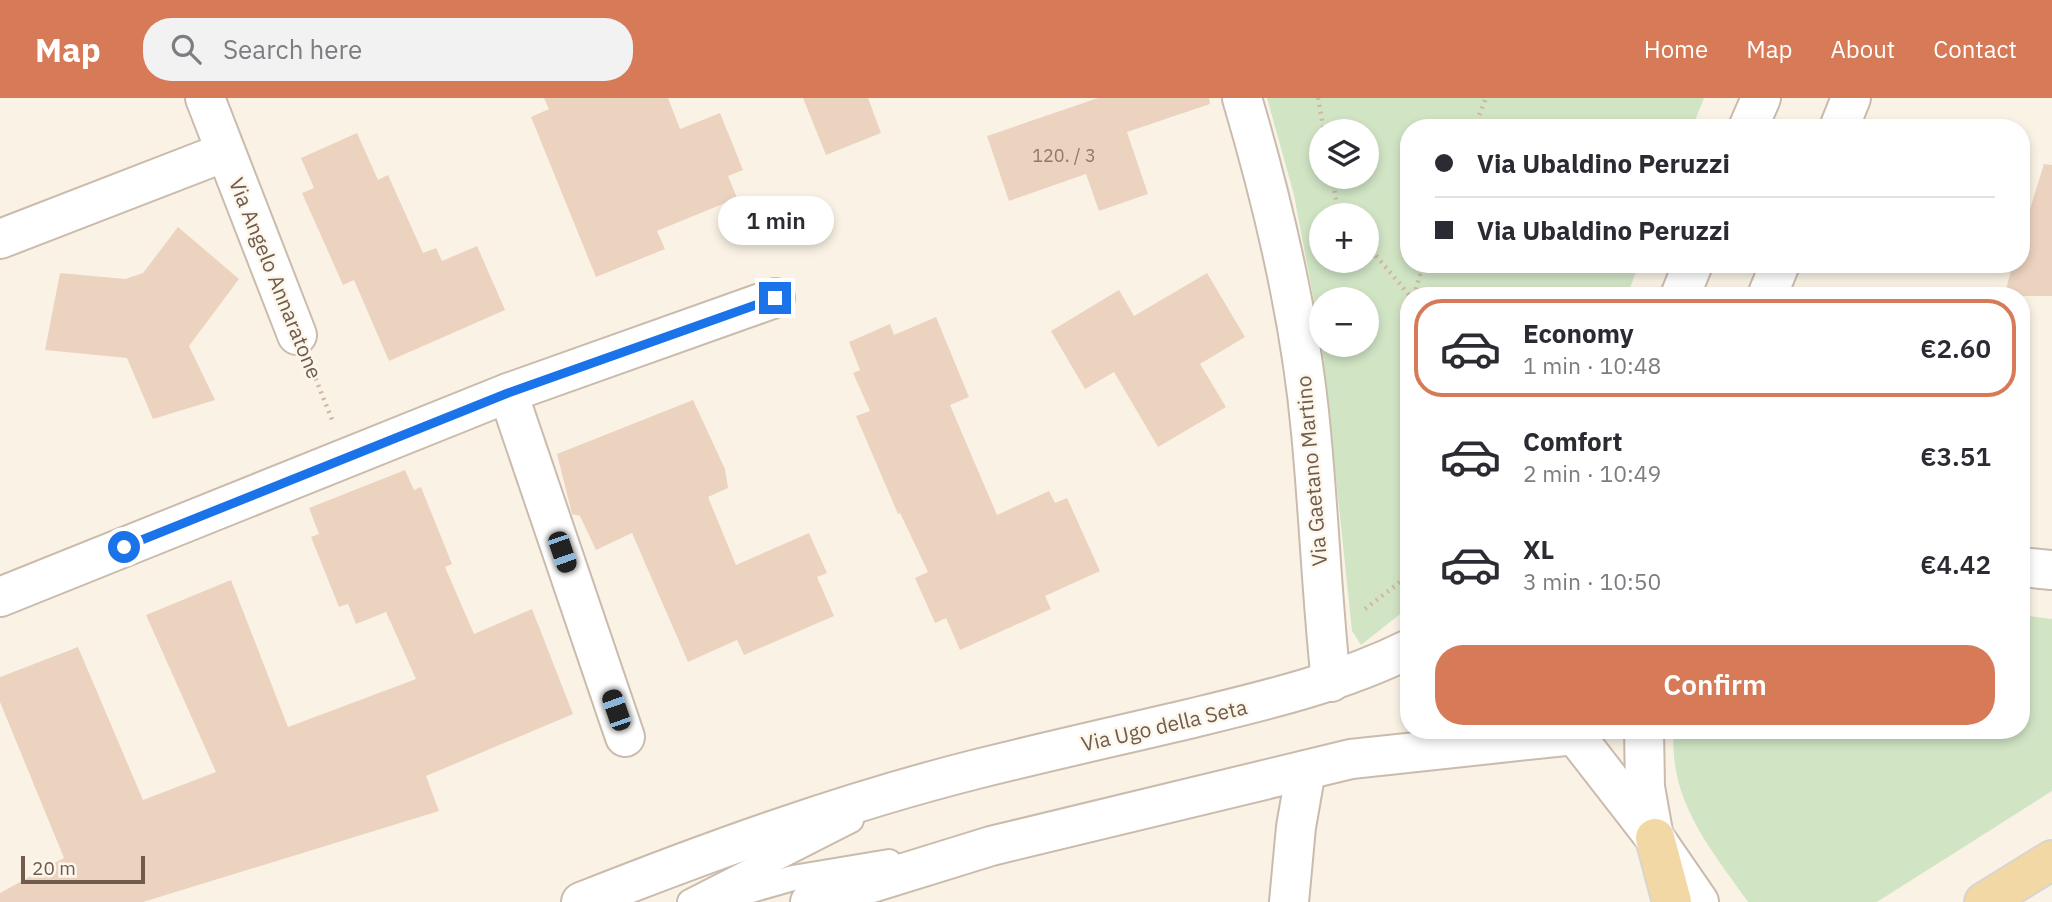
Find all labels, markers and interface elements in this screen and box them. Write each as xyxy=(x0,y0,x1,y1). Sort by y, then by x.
search box xyxy=(143,18,633,81)
text: Map xyxy=(35,28,101,71)
icon: search xyxy=(167,30,205,68)
text: Search here xyxy=(223,32,362,66)
text: Home xyxy=(1644,33,1708,65)
text: Map xyxy=(1746,33,1792,65)
text: About xyxy=(1830,33,1895,65)
text: Contact xyxy=(1933,33,2017,65)
map controls xyxy=(1309,119,1379,357)
button: layers xyxy=(1309,119,1379,189)
house number: 120. / 3 xyxy=(1032,144,1096,167)
text: Via Ubaldino Peruzzi xyxy=(1477,146,1730,180)
street label: Via Angelo Annaratone xyxy=(223,173,329,383)
callout: 1 min xyxy=(717,197,833,246)
button: + xyxy=(1309,203,1379,273)
text: 1 min xyxy=(746,205,806,235)
text: Via Ubaldino Peruzzi xyxy=(1477,213,1730,247)
route end xyxy=(759,282,791,314)
button: − xyxy=(1309,287,1379,357)
text: Economy xyxy=(1523,316,1634,350)
icon: car xyxy=(1439,317,1502,380)
text: €2.60 xyxy=(1920,331,1991,365)
text: 1 min · 10:48 xyxy=(1523,350,1661,380)
street label: Via Gaetano Martino xyxy=(1289,375,1333,567)
text: Comfort xyxy=(1523,424,1622,458)
icon: car xyxy=(1439,425,1502,488)
text: €3.51 xyxy=(1920,439,1991,473)
text: 2 min · 10:49 xyxy=(1523,458,1661,488)
car xyxy=(546,529,579,575)
route start xyxy=(108,531,140,563)
text: XL xyxy=(1523,532,1554,566)
icon: car xyxy=(1439,533,1502,596)
text: €4.42 xyxy=(1920,547,1991,581)
text: 3 min · 10:50 xyxy=(1523,566,1661,596)
button: Confirm xyxy=(1435,645,1995,725)
car xyxy=(600,687,633,733)
street label: Via Ugo della Seta xyxy=(1078,692,1250,758)
scale bar xyxy=(21,853,145,885)
text: 20 m xyxy=(32,856,76,880)

